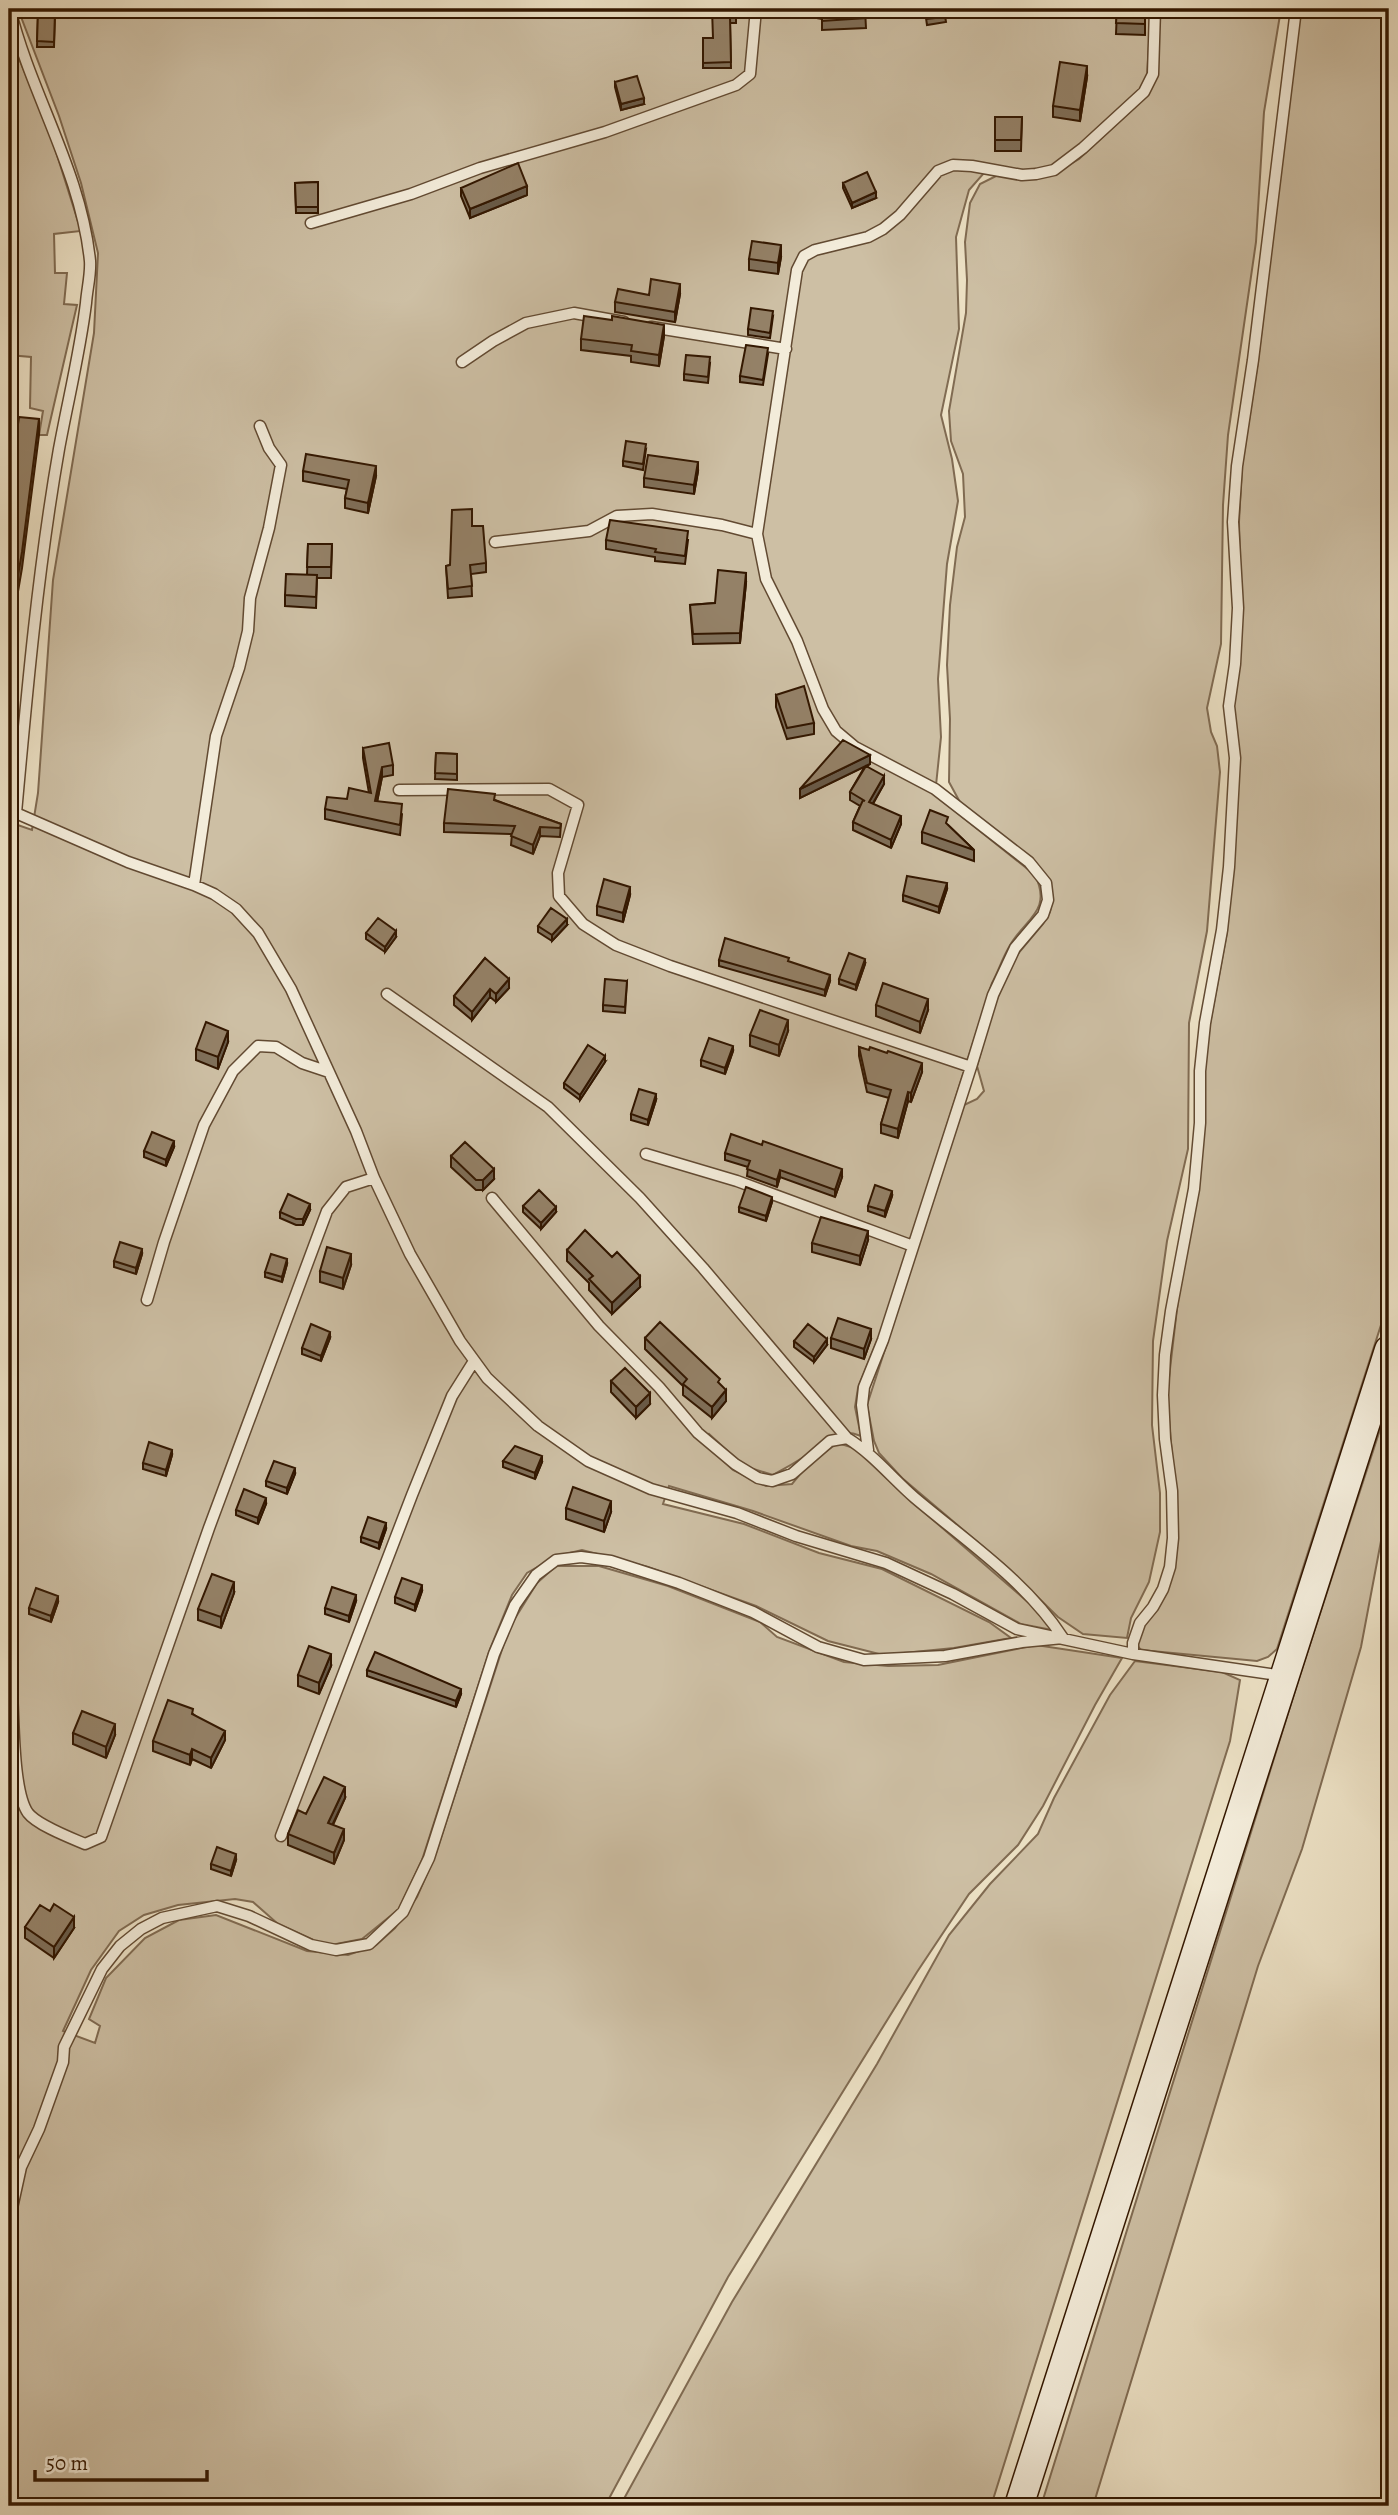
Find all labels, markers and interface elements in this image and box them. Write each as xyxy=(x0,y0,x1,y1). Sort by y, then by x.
scale bar xyxy=(35,2438,206,2482)
text: 50 m xyxy=(46,2449,88,2477)

